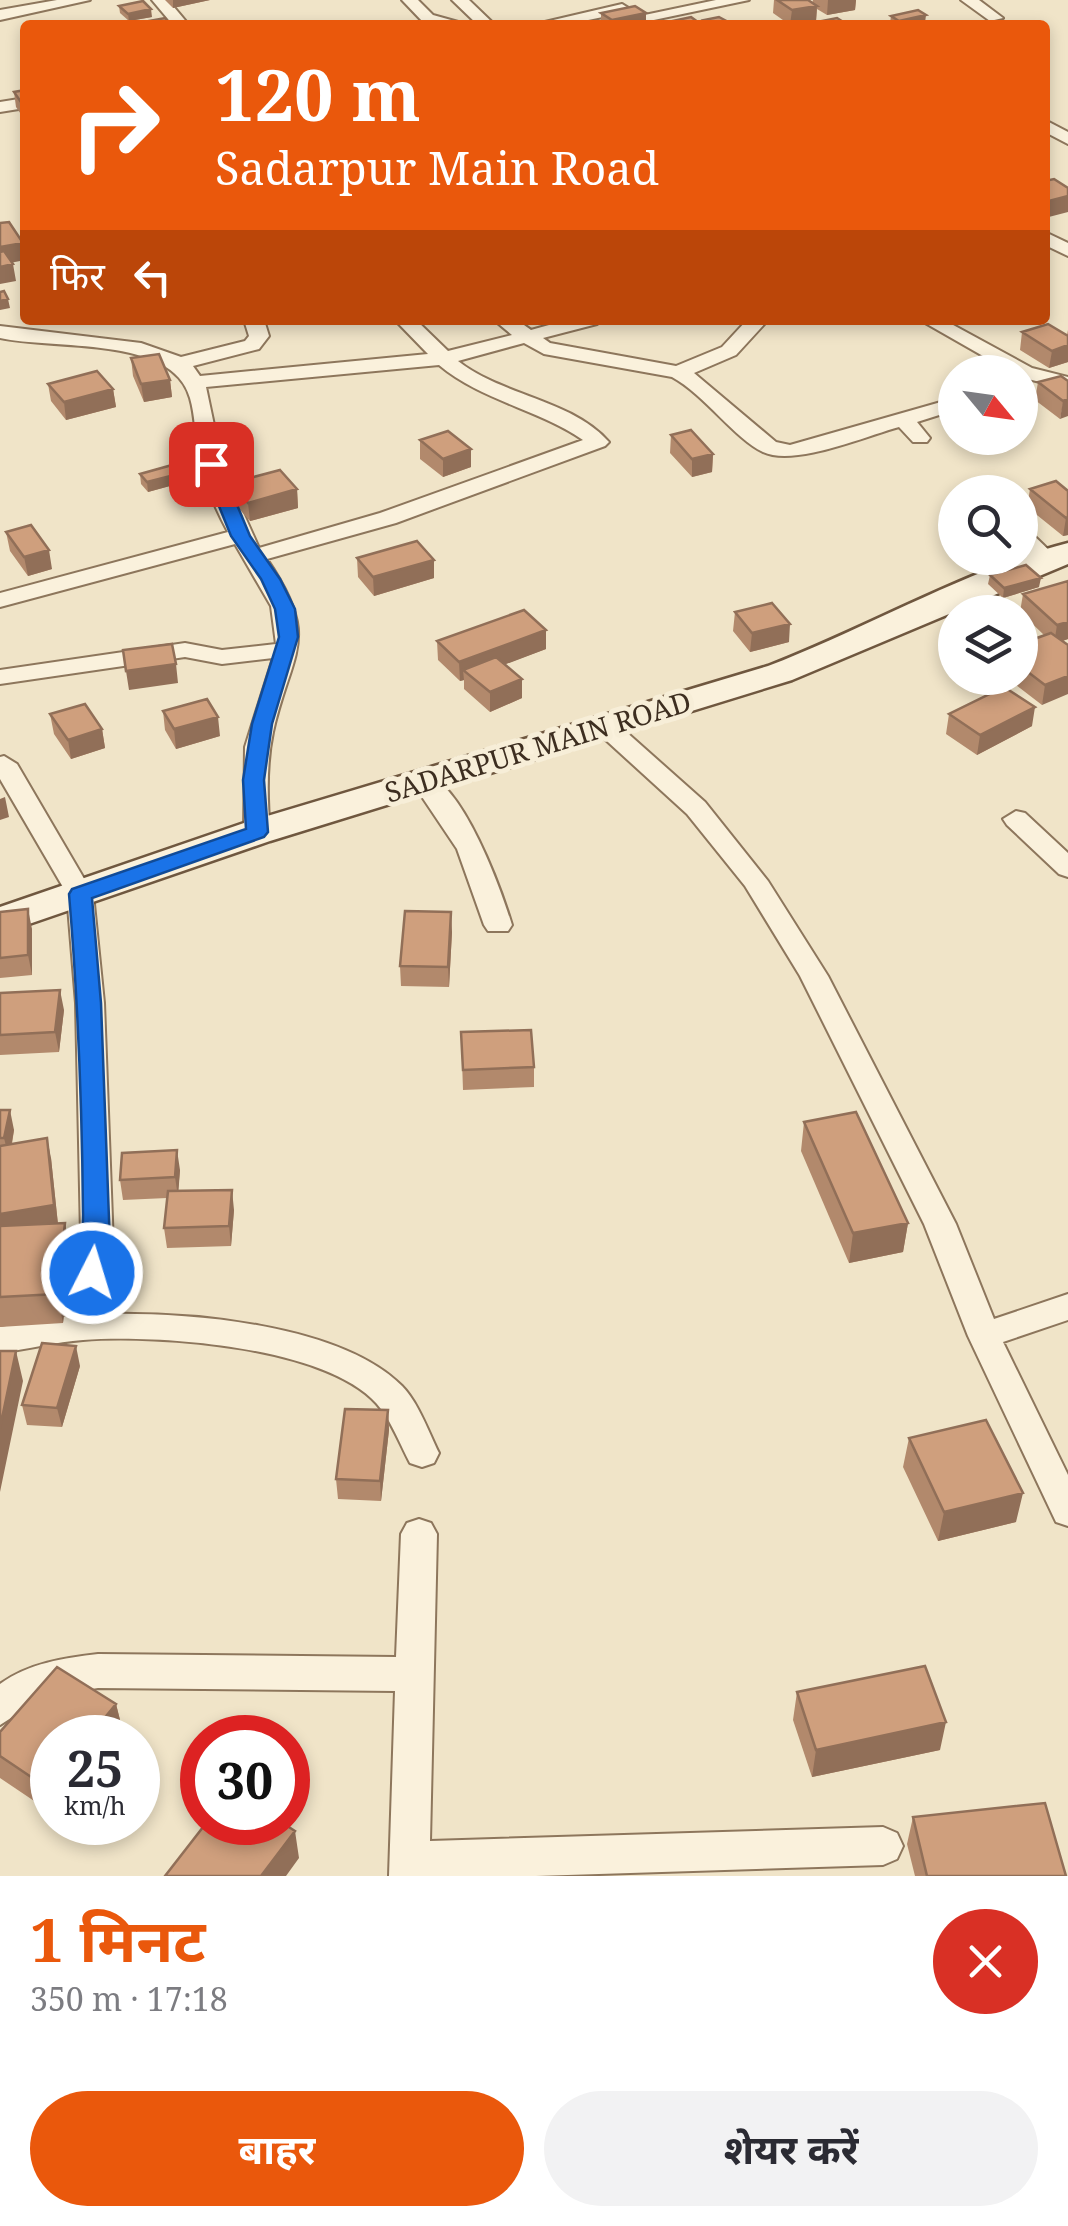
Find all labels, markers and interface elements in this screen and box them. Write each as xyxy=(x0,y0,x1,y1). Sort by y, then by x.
text: 120 m xyxy=(215,46,421,142)
icon: right xyxy=(50,60,180,190)
text: Sadarpur Main Road xyxy=(215,137,659,198)
text: फिर xyxy=(50,249,105,301)
icon: left xyxy=(125,250,180,305)
north arrow xyxy=(938,355,1038,455)
map controls xyxy=(938,355,1038,695)
pin xyxy=(169,422,254,507)
icon: arrive xyxy=(184,437,239,492)
button: search xyxy=(938,475,1038,575)
button: layers xyxy=(938,595,1038,695)
street label: SADARPUR MAIN ROAD xyxy=(380,681,695,811)
position arrow xyxy=(40,1221,144,1325)
speed limit sign: 30 xyxy=(180,1715,310,1845)
text: 25 xyxy=(67,1734,123,1802)
text: km/h xyxy=(64,1788,126,1822)
text: 1 मिनट xyxy=(30,1898,205,1980)
button: close xyxy=(933,1909,1038,2014)
text: 350 m · 17:18 xyxy=(30,1977,228,2020)
button: बाहर xyxy=(30,2091,524,2206)
button: शेयर करें xyxy=(544,2091,1038,2206)

